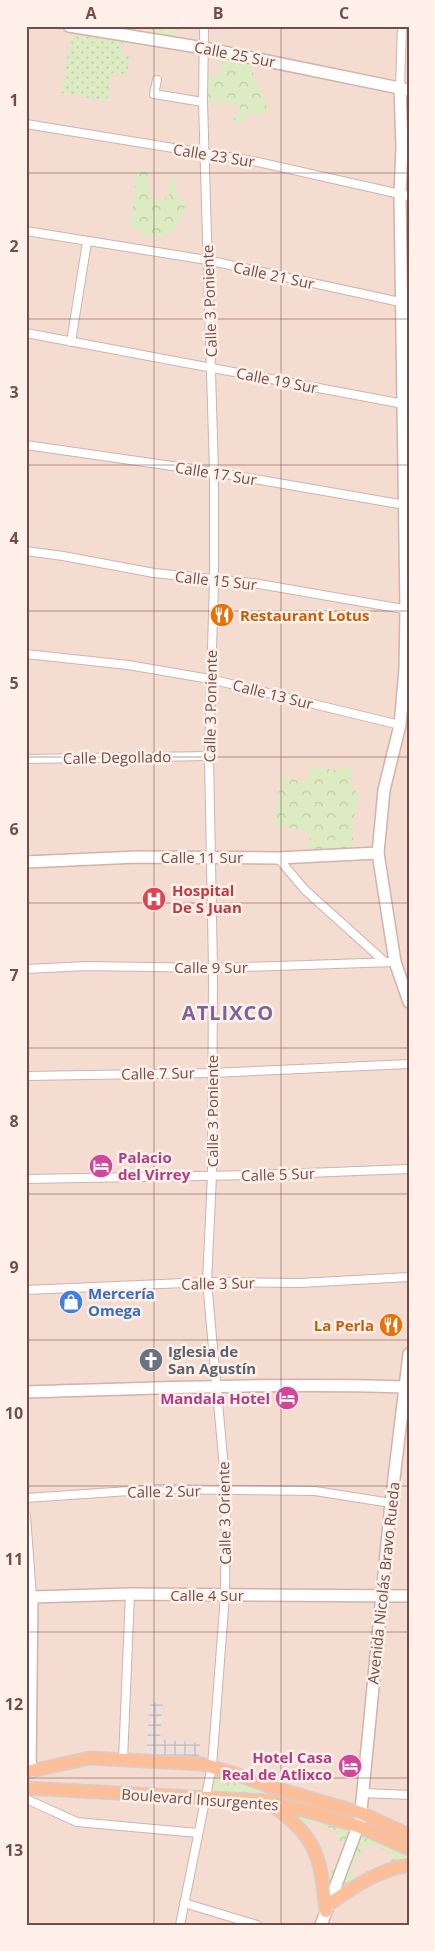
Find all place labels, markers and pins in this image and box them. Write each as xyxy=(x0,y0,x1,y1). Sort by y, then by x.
restaurant icon: Restaurant Lotus xyxy=(209,602,235,628)
place label: Restaurant Lotus xyxy=(240,605,369,625)
place label: Hospital De S Juan xyxy=(172,880,242,917)
hospital icon: Hospital De S Juan xyxy=(141,886,167,912)
place label: Palacio del Virrey xyxy=(118,1147,191,1184)
hotel icon: Palacio del Virrey xyxy=(88,1153,114,1179)
place label: Mercería Omega xyxy=(88,1283,155,1320)
shop icon: Mercería Omega xyxy=(58,1289,84,1315)
restaurant icon: La Perla xyxy=(378,1312,404,1338)
place label: La Perla xyxy=(314,1315,374,1335)
place label: Iglesia de San Agustín xyxy=(168,1341,256,1378)
church icon: Iglesia de San Agustín xyxy=(138,1347,164,1373)
hotel icon: Mandala Hotel xyxy=(274,1385,300,1411)
place label: Mandala Hotel xyxy=(160,1388,270,1408)
place label: Hotel Casa Real de Atlixco xyxy=(222,1747,332,1784)
hotel icon: Hotel Casa Real de Atlixco xyxy=(337,1753,363,1779)

